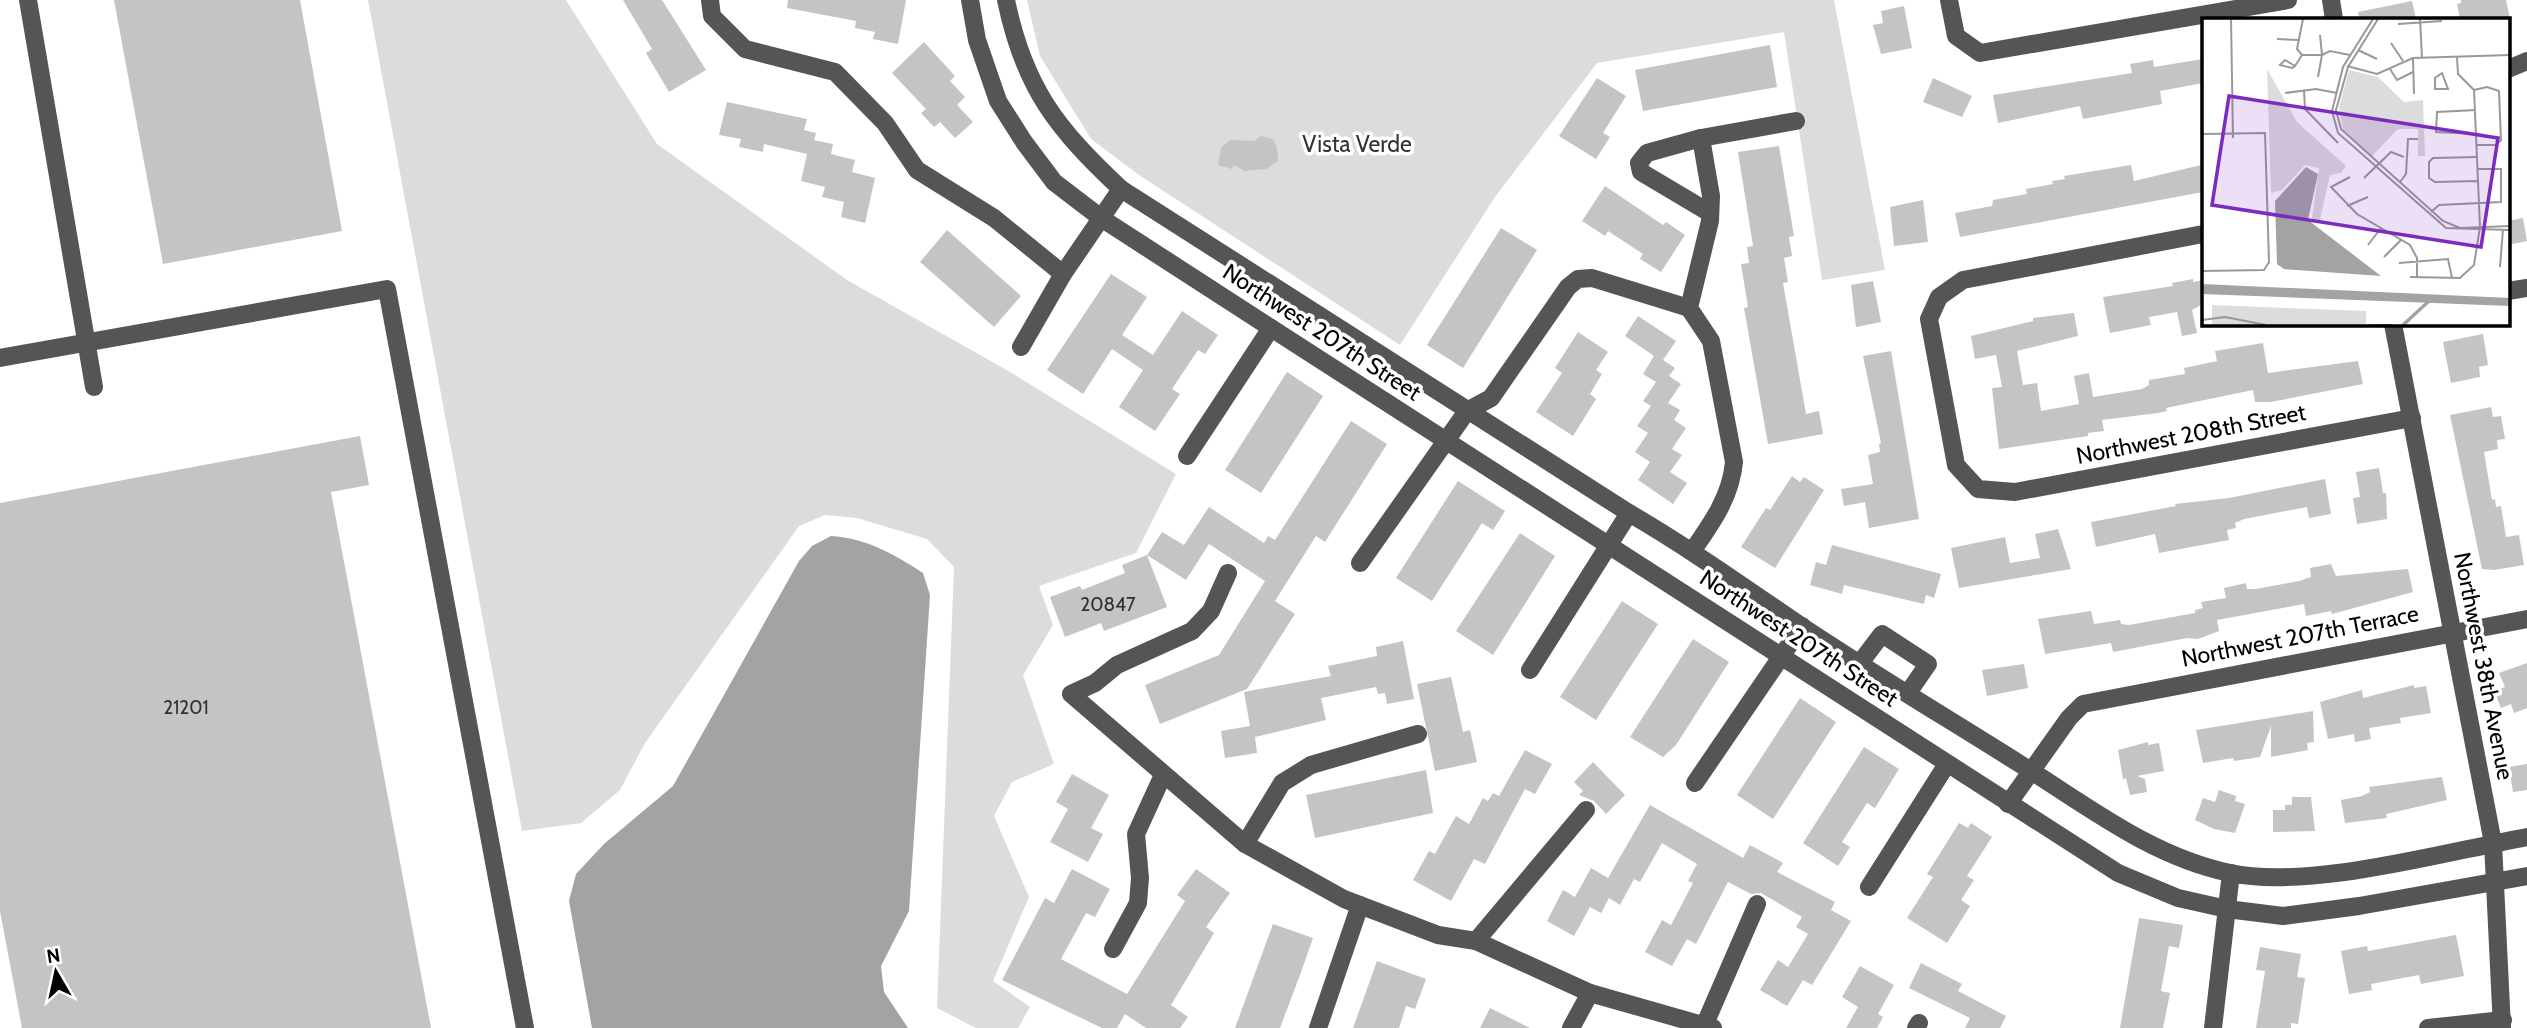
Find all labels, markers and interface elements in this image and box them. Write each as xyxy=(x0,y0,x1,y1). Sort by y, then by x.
inset map xyxy=(2202,18,2510,326)
park label: Vista Verde xyxy=(1302,130,1412,158)
street label: Northwest 207th Street xyxy=(1218,257,1426,407)
street label: Northwest 208th Street xyxy=(2074,398,2308,470)
street label: Northwest 38th Avenue xyxy=(2448,550,2520,782)
street label: Northwest 207th Street xyxy=(1695,563,1903,713)
house number: 20847 xyxy=(1080,593,1136,616)
street label: Northwest 207th Terrace xyxy=(2179,599,2421,673)
house number: 21201 xyxy=(163,696,209,719)
north arrow xyxy=(21,937,91,1007)
text: N xyxy=(45,943,62,968)

